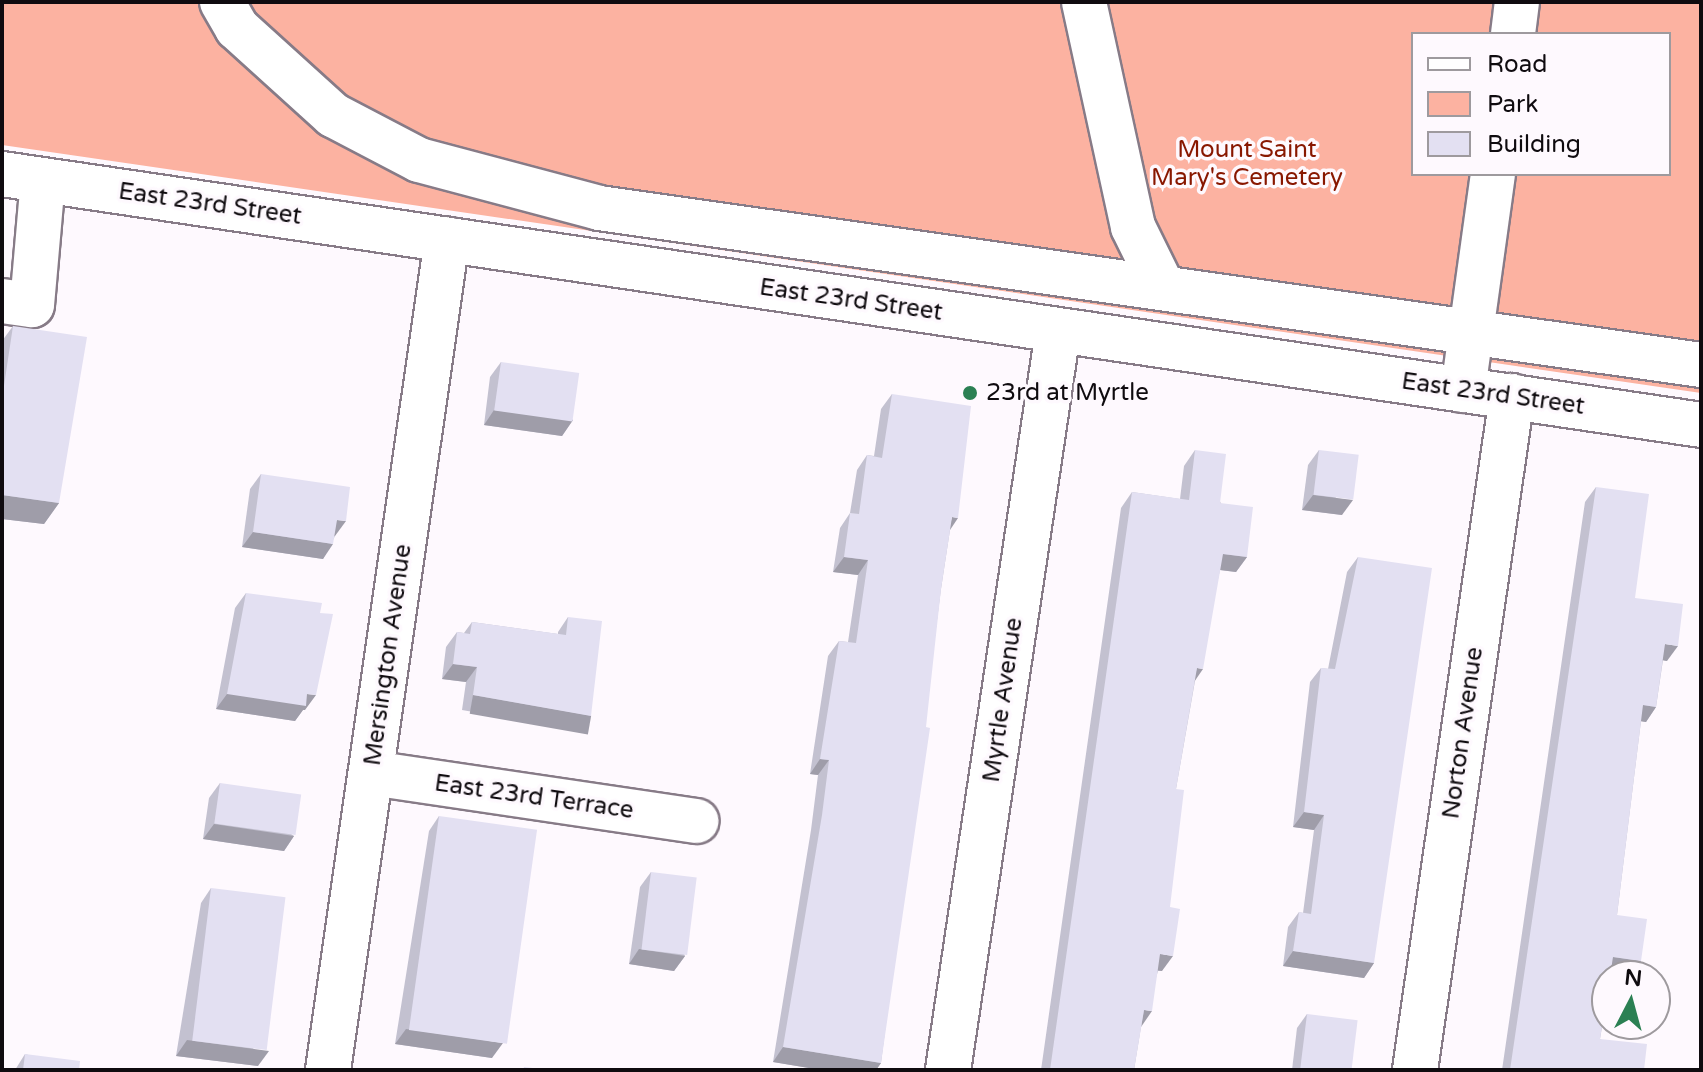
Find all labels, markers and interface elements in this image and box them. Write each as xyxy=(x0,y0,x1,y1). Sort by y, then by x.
legend xyxy=(1411,32,1671,176)
text: Road xyxy=(1487,50,1547,79)
text: Park xyxy=(1487,90,1538,119)
text: Building xyxy=(1487,130,1581,159)
park label: Mount Saint Mary's Cemetery xyxy=(1151,136,1343,192)
street label: East 23rd Street xyxy=(117,177,303,231)
street label: East 23rd Street xyxy=(758,273,944,327)
street label: East 23rd Street xyxy=(1400,367,1586,421)
place label: 23rd at Myrtle xyxy=(986,379,1149,407)
marker: 23rd at Myrtle xyxy=(961,384,979,402)
street label: Mersington Avenue xyxy=(358,542,418,768)
street label: Myrtle Avenue xyxy=(977,616,1029,784)
street label: Norton Avenue xyxy=(1437,645,1489,821)
street label: East 23rd Terrace xyxy=(433,769,635,825)
north arrow xyxy=(1591,960,1671,1040)
text: N xyxy=(1623,964,1643,992)

